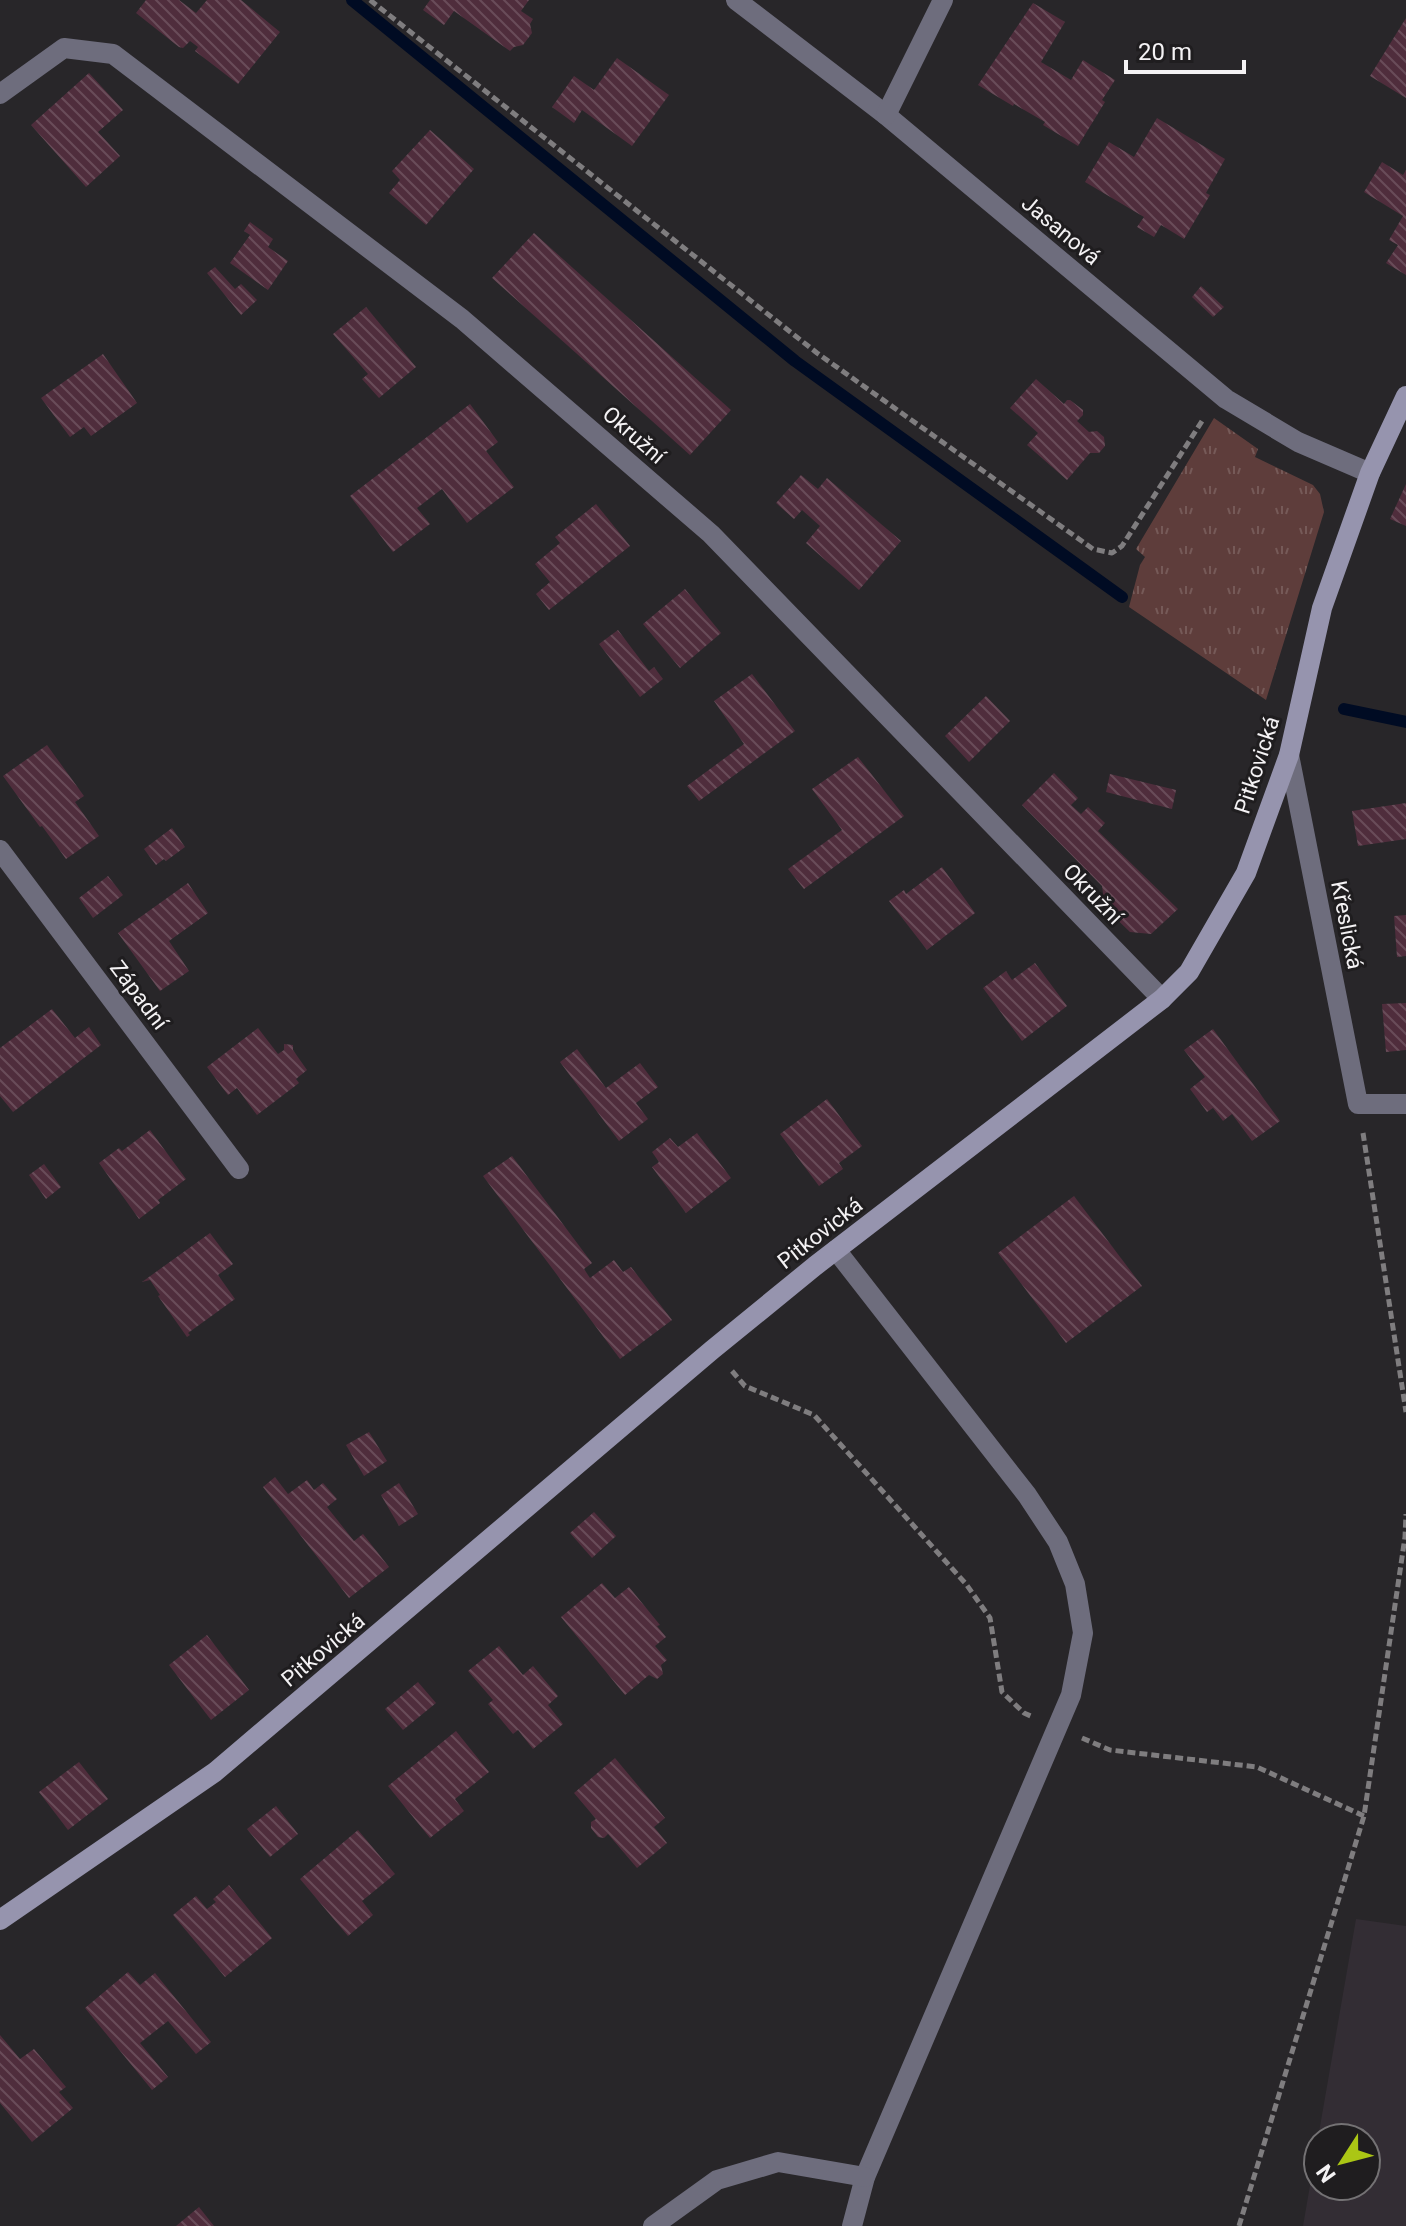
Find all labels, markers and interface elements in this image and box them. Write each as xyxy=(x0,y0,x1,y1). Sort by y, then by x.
scale bar xyxy=(1126,24,1244,74)
text: 20 m xyxy=(1138,38,1192,66)
street label: Jasanová xyxy=(1017,190,1105,270)
street label: Okružní xyxy=(598,401,671,470)
street label: Pitkovická xyxy=(1230,713,1284,817)
street label: Okružní xyxy=(1058,859,1129,931)
street label: Křeslická xyxy=(1326,879,1368,971)
street label: Západní xyxy=(105,956,174,1035)
street label: Pitkovická xyxy=(773,1192,867,1274)
street label: Pitkovická xyxy=(276,1608,370,1692)
north arrow xyxy=(1302,2122,1382,2202)
text: N xyxy=(1312,2160,1341,2187)

